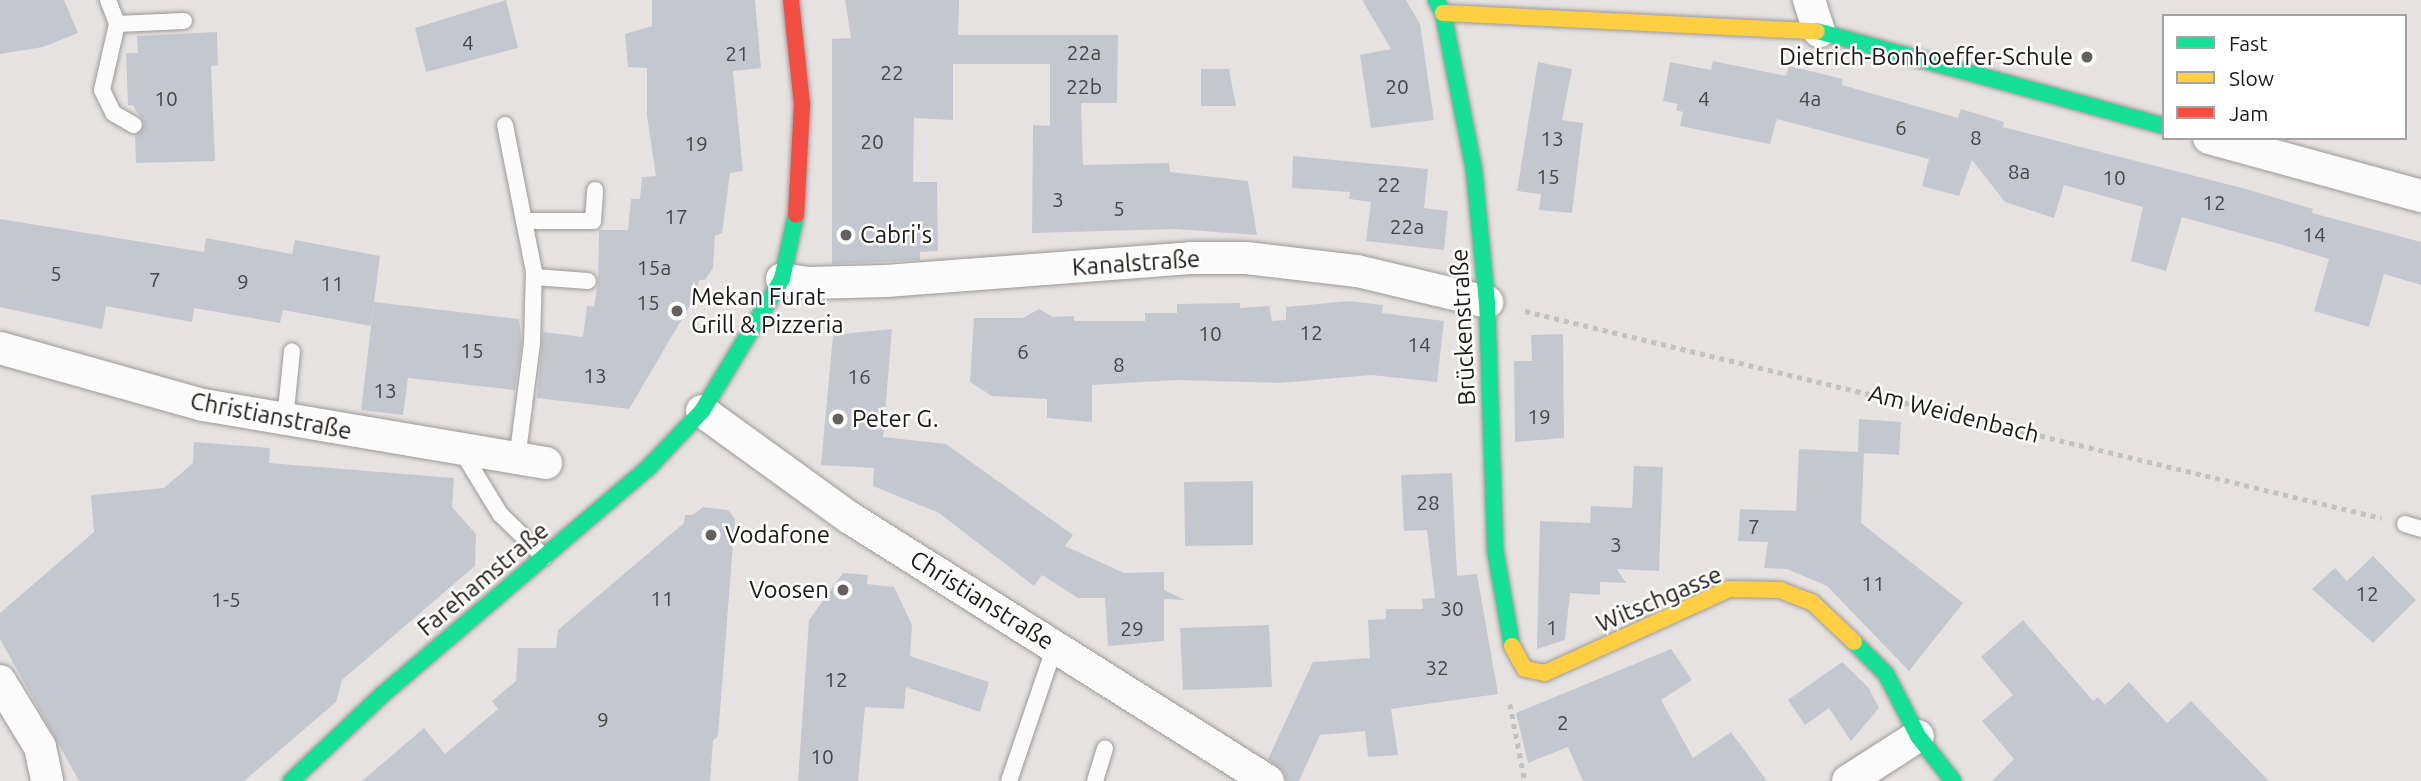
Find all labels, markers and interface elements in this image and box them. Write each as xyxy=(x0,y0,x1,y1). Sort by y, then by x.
legend xyxy=(2162,14,2407,140)
house number: 4 xyxy=(462,29,474,55)
text: Fast xyxy=(2229,31,2267,55)
house number: 22a xyxy=(1067,39,1101,65)
house number: 21 xyxy=(725,40,749,66)
place label: Dietrich-Bonhoeffer-Schule xyxy=(1779,43,2073,71)
marker: Dietrich-Bonhoeffer-Schule xyxy=(2079,49,2095,65)
house number: 22 xyxy=(880,59,904,85)
text: Slow xyxy=(2229,66,2274,90)
house number: 22b xyxy=(1066,73,1102,99)
house number: 20 xyxy=(1385,73,1409,99)
house number: 10 xyxy=(154,85,178,111)
house number: 4 xyxy=(1698,85,1710,111)
house number: 4a xyxy=(1799,85,1821,111)
text: Jam xyxy=(2229,101,2268,125)
house number: 6 xyxy=(1895,114,1907,140)
house number: 8 xyxy=(1970,124,1982,150)
house number: 13 xyxy=(1540,125,1564,151)
house number: 20 xyxy=(860,128,884,154)
house number: 19 xyxy=(684,130,708,156)
house number: 8a xyxy=(2008,158,2030,184)
house number: 15 xyxy=(1536,163,1560,189)
house number: 10 xyxy=(2102,164,2126,190)
house number: 22 xyxy=(1377,171,1401,197)
house number: 3 xyxy=(1052,186,1064,212)
house number: 12 xyxy=(2202,189,2226,215)
house number: 5 xyxy=(1113,195,1125,221)
house number: 17 xyxy=(664,203,688,229)
house number: 22a xyxy=(1390,213,1424,239)
place label: Cabri's xyxy=(860,221,932,249)
house number: 14 xyxy=(2302,221,2326,247)
marker: Cabri's xyxy=(838,227,854,243)
street label: Kanalstraße xyxy=(1071,244,1201,282)
street label: Brückenstraße xyxy=(1445,248,1481,406)
house number: 15a xyxy=(637,254,671,280)
house number: 5 xyxy=(50,260,62,286)
house number: 7 xyxy=(149,266,161,292)
house number: 9 xyxy=(237,268,249,294)
house number: 11 xyxy=(320,270,344,296)
place label: Mekan Furat Grill & Pizzeria xyxy=(691,283,844,339)
house number: 15 xyxy=(636,289,660,315)
marker: Mekan Furat Grill & Pizzeria xyxy=(669,303,685,319)
house number: 12 xyxy=(1299,319,1323,345)
house number: 10 xyxy=(1198,320,1222,346)
house number: 14 xyxy=(1407,331,1431,357)
house number: 15 xyxy=(460,337,484,363)
house number: 6 xyxy=(1017,338,1029,364)
house number: 8 xyxy=(1113,351,1125,377)
house number: 13 xyxy=(583,362,607,388)
house number: 16 xyxy=(847,363,871,389)
house number: 13 xyxy=(373,377,397,403)
street label: Am Weidenbach xyxy=(1866,379,2042,449)
street label: Christianstraße xyxy=(188,386,354,446)
house number: 19 xyxy=(1527,403,1551,429)
place label: Peter G. xyxy=(852,405,939,433)
marker: Peter G. xyxy=(830,411,846,427)
house number: 28 xyxy=(1416,489,1440,515)
house number: 7 xyxy=(1748,513,1760,539)
street label: Farehamstraße xyxy=(412,516,554,642)
place label: Vodafone xyxy=(725,521,830,549)
marker: Vodafone xyxy=(703,527,719,543)
house number: 3 xyxy=(1610,531,1622,557)
street label: Christianstraße xyxy=(905,544,1059,656)
street label: Witschgasse xyxy=(1592,560,1726,638)
house number: 11 xyxy=(1861,570,1885,596)
place label: Voosen xyxy=(749,576,829,604)
house number: 12 xyxy=(2355,580,2379,606)
marker: Voosen xyxy=(835,582,851,598)
house number: 11 xyxy=(650,585,674,611)
house number: 1-5 xyxy=(211,586,241,612)
house number: 30 xyxy=(1440,595,1464,621)
house number: 1 xyxy=(1546,614,1558,640)
house number: 29 xyxy=(1120,615,1144,641)
house number: 32 xyxy=(1425,654,1449,680)
house number: 12 xyxy=(824,666,848,692)
house number: 9 xyxy=(597,706,609,732)
house number: 2 xyxy=(1557,709,1569,735)
house number: 10 xyxy=(810,743,834,769)

